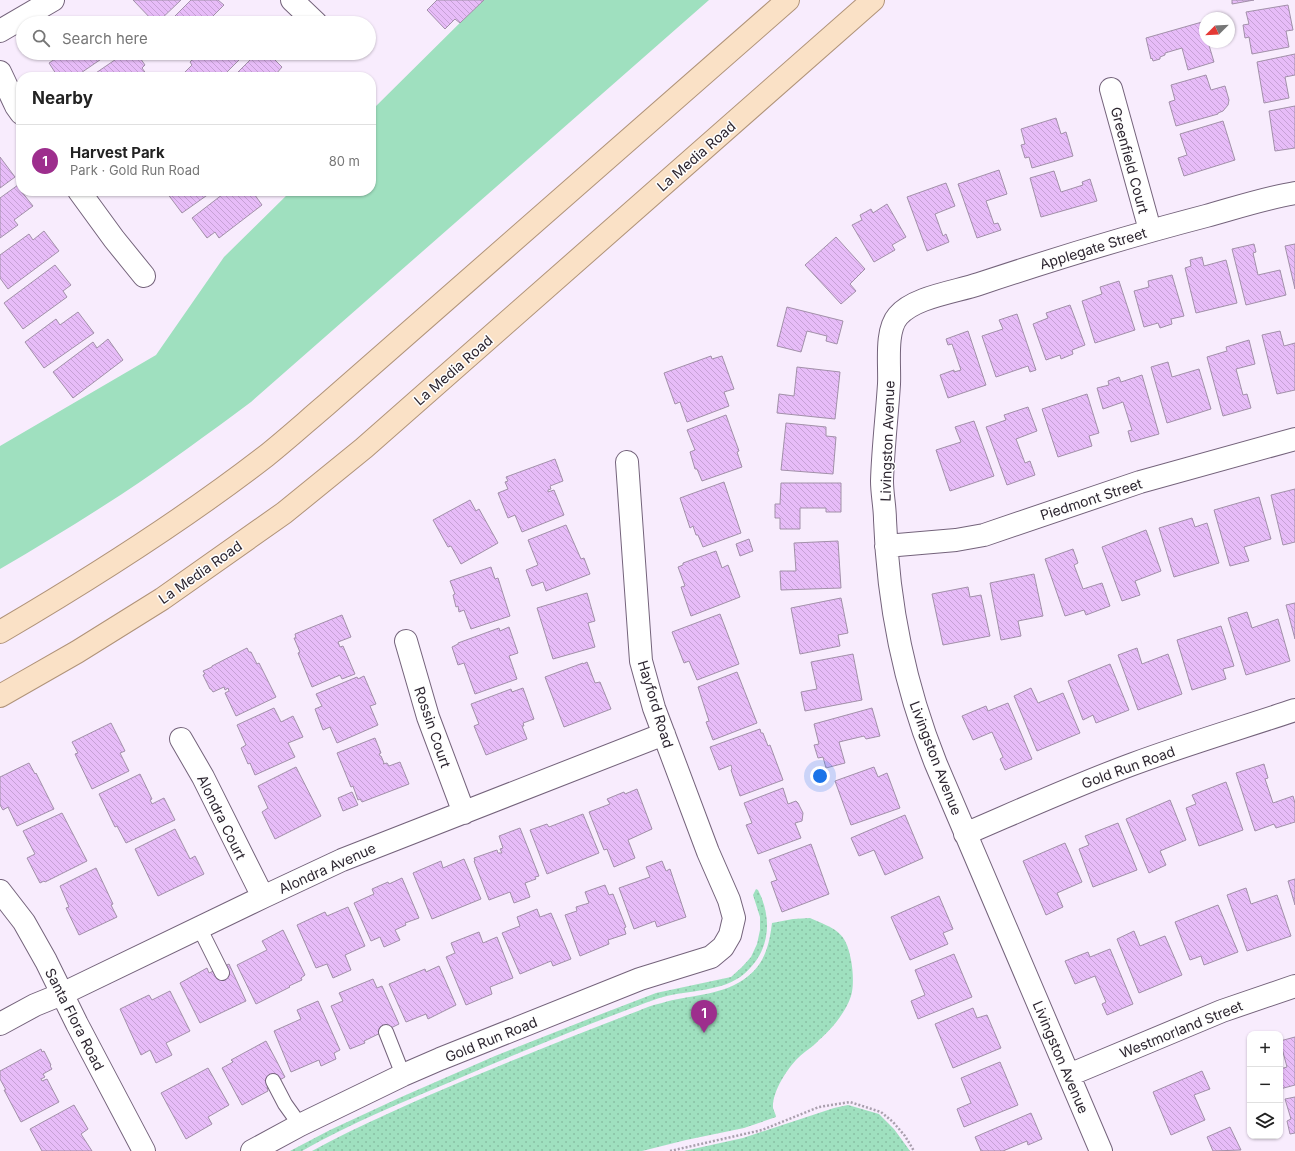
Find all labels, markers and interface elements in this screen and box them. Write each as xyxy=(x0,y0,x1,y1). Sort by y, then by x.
north arrow xyxy=(1199,12,1235,48)
search box xyxy=(16,16,376,60)
icon: search xyxy=(30,27,52,49)
text: Search here xyxy=(62,29,148,48)
text: Nearby xyxy=(32,88,93,108)
street label: Greenfield Court xyxy=(1108,105,1153,216)
street label: La Media Road xyxy=(653,117,739,195)
text: Harvest Park xyxy=(70,143,165,162)
text: 1 xyxy=(42,153,48,169)
text: 80 m xyxy=(329,153,360,169)
text: Park · Gold Run Road xyxy=(70,162,200,178)
street label: Applegate Street xyxy=(1038,224,1149,272)
street label: La Media Road xyxy=(410,331,496,409)
street label: Livingston Avenue xyxy=(876,380,898,502)
street label: Piedmont Street xyxy=(1038,474,1144,523)
street label: La Media Road xyxy=(155,537,245,607)
street label: Hayford Road xyxy=(635,658,677,750)
street label: Rossin Court xyxy=(411,684,455,770)
street label: Livingston Avenue xyxy=(906,698,966,818)
street label: Gold Run Road xyxy=(1079,742,1177,792)
your location xyxy=(810,766,830,786)
street label: Alondra Court xyxy=(194,772,250,863)
street label: Alondra Avenue xyxy=(276,839,378,897)
street label: Santa Flora Road xyxy=(42,965,108,1073)
street label: Westmorland Street xyxy=(1117,996,1245,1061)
street label: Livingston Avenue xyxy=(1030,998,1092,1116)
pin: 1 xyxy=(691,1000,717,1033)
street label: Gold Run Road xyxy=(442,1013,540,1065)
map controls xyxy=(1247,1031,1283,1139)
button: + xyxy=(1247,1031,1283,1067)
button: − xyxy=(1247,1067,1283,1103)
button: layers xyxy=(1247,1103,1283,1139)

